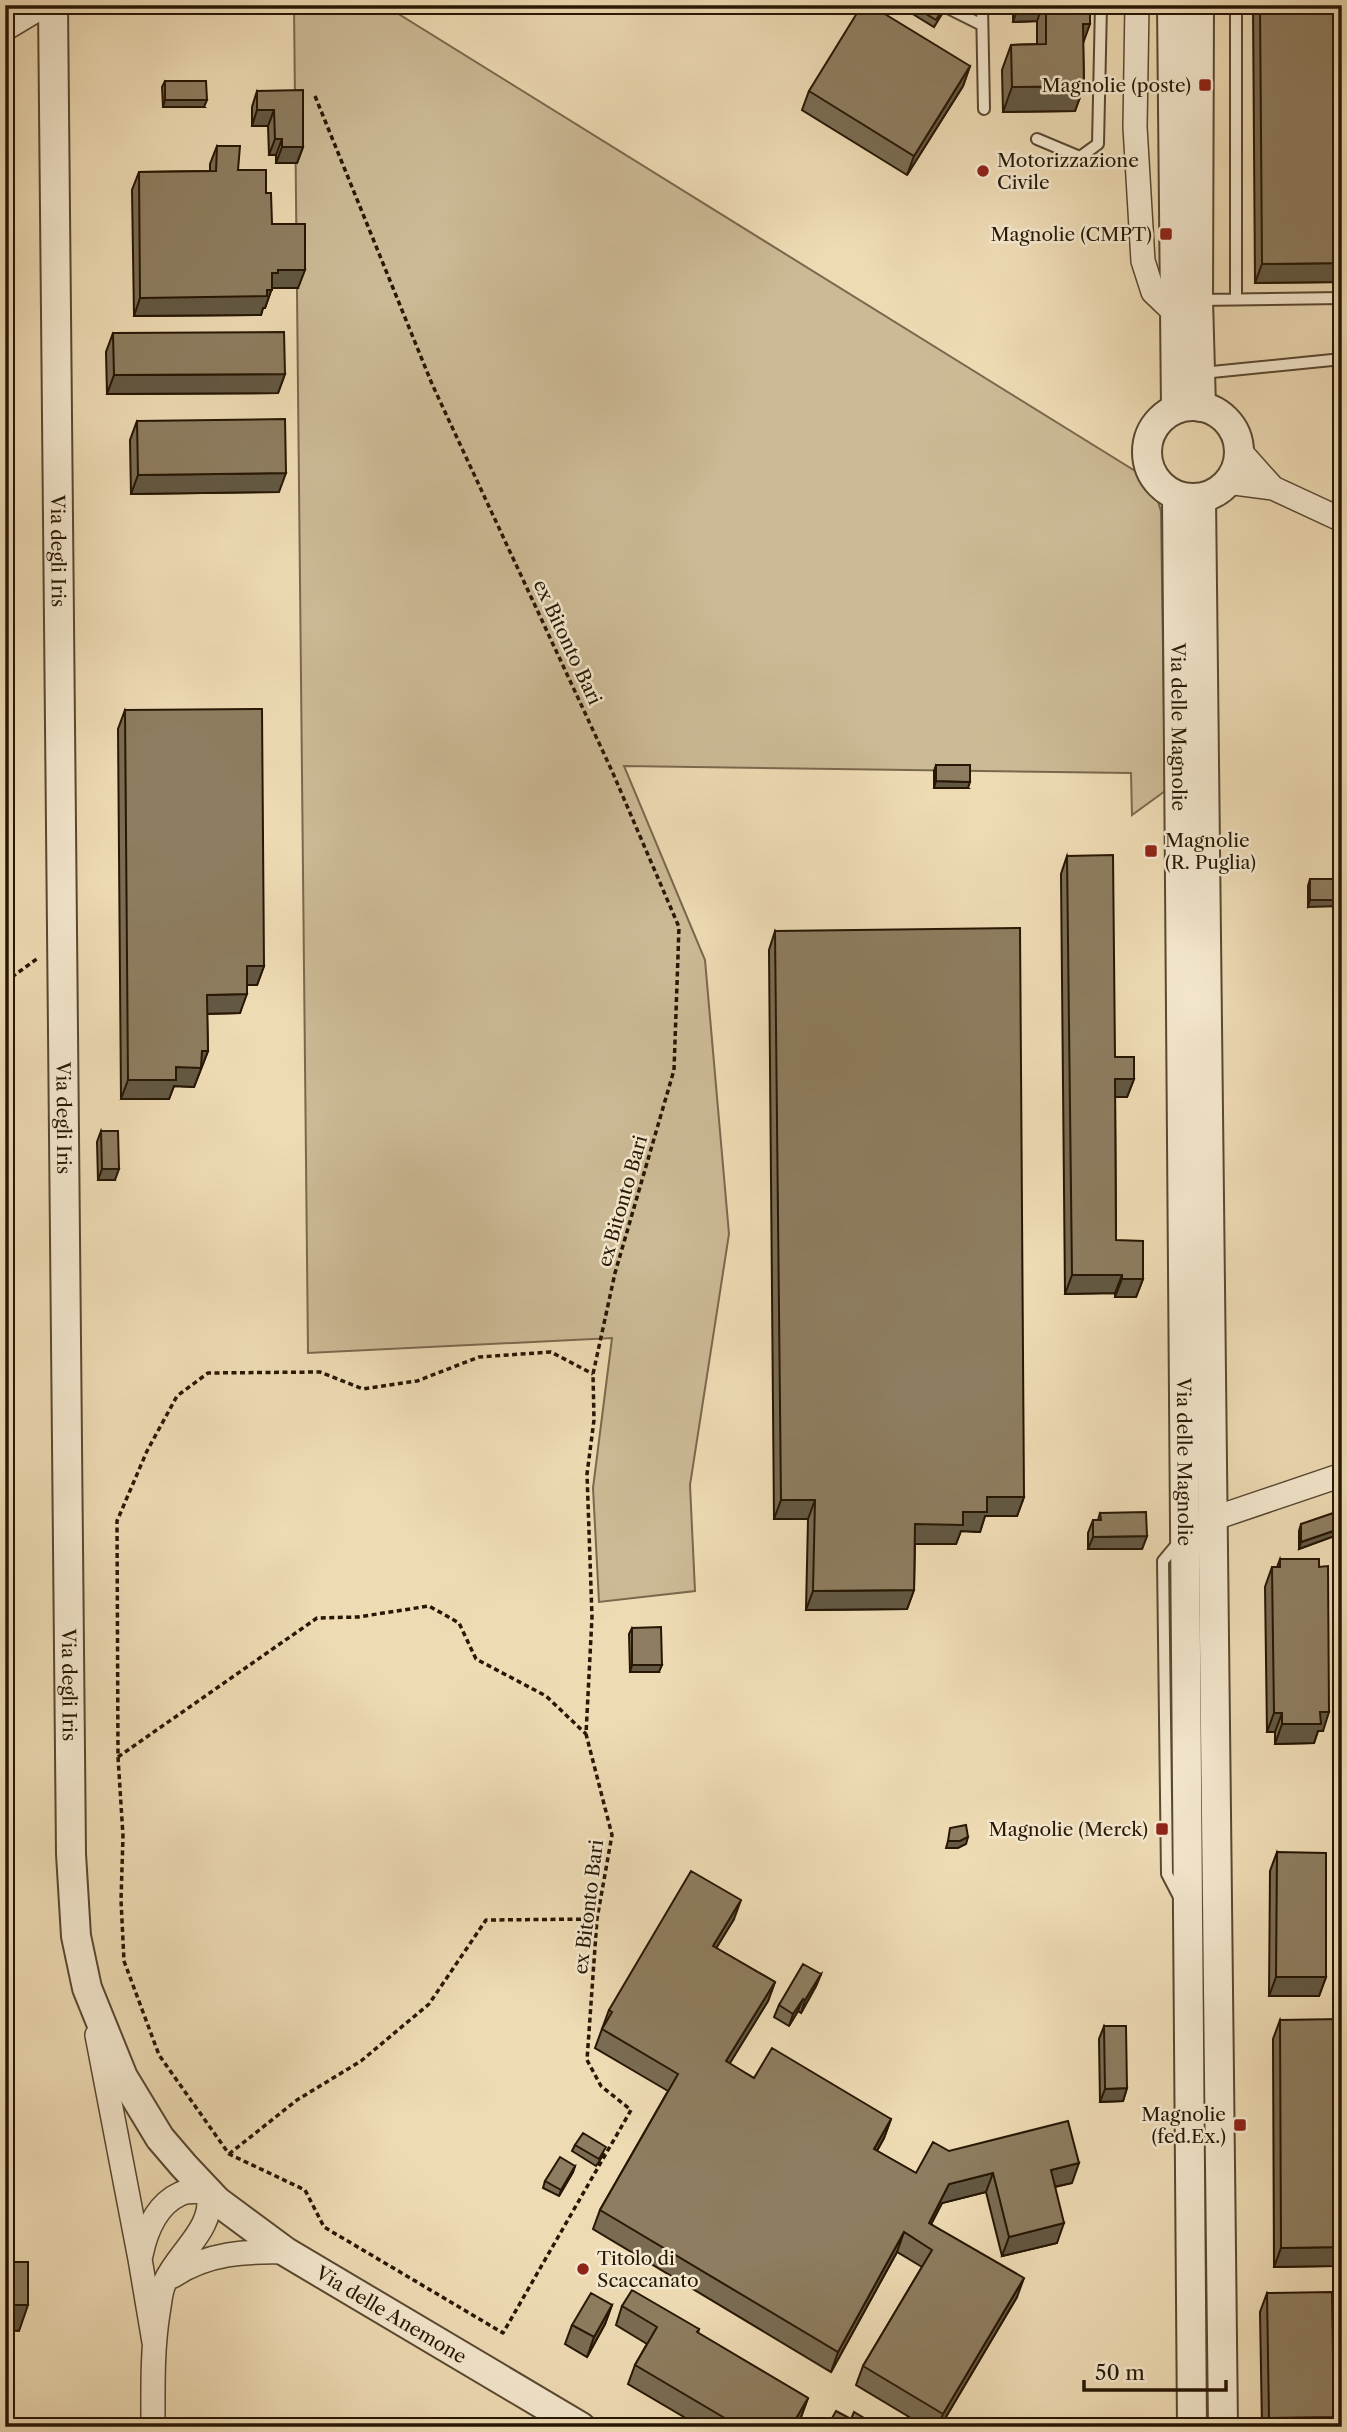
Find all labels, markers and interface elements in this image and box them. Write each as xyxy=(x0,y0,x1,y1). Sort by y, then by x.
place label: Magnolie (poste) xyxy=(1041,74,1191,97)
marker: Magnolie (poste) xyxy=(1197,77,1213,93)
place label: Motorizzazione Civile xyxy=(997,149,1139,194)
marker: Motorizzazione Civile xyxy=(975,163,991,179)
place label: Magnolie (CMPT) xyxy=(990,223,1152,246)
marker: Magnolie (CMPT) xyxy=(1158,226,1174,242)
street label: Via degli Iris xyxy=(46,494,70,607)
street label: ex Bitonto Bari xyxy=(528,576,607,709)
street label: Via delle Magnolie xyxy=(1166,642,1190,811)
place label: Magnolie (R. Puglia) xyxy=(1165,829,1256,874)
marker: Magnolie (R. Puglia) xyxy=(1143,843,1159,859)
street label: Via degli Iris xyxy=(51,1061,75,1174)
street label: ex Bitonto Bari xyxy=(593,1133,652,1269)
street label: Via delle Magnolie xyxy=(1172,1377,1196,1546)
street label: Via degli Iris xyxy=(57,1628,81,1741)
place label: Magnolie (Merck) xyxy=(989,1818,1148,1841)
marker: Magnolie (Merck) xyxy=(1154,1821,1170,1837)
street label: ex Bitonto Bari xyxy=(569,1838,608,1976)
place label: Magnolie (fed.Ex.) xyxy=(1141,2103,1226,2148)
marker: Magnolie (fed.Ex.) xyxy=(1232,2117,1248,2133)
place label: Titolo di Scaccanato xyxy=(597,2247,699,2292)
street label: Via delle Anemone xyxy=(311,2261,471,2369)
marker: Titolo di Scaccanato xyxy=(575,2261,591,2277)
scale bar xyxy=(1084,2348,1226,2392)
text: 50 m xyxy=(1095,2360,1145,2385)

